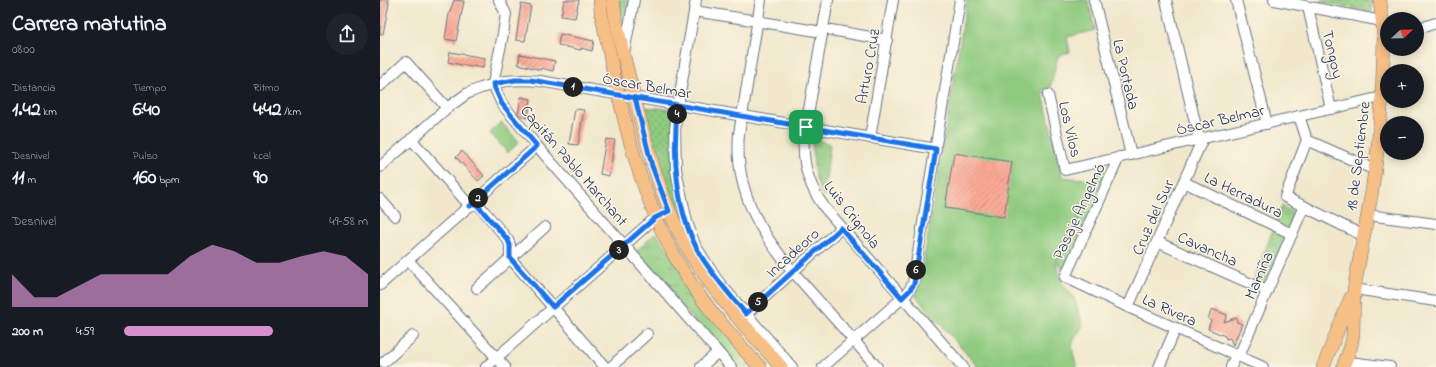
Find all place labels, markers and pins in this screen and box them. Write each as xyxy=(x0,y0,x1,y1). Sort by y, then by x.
pin: 1 xyxy=(563,77,583,97)
pin: 4 xyxy=(667,104,687,124)
pin xyxy=(789,110,823,144)
pin: 2 xyxy=(468,188,488,208)
pin: 3 xyxy=(609,240,629,260)
pin: 6 xyxy=(906,260,926,280)
pin: 5 xyxy=(748,292,768,312)

